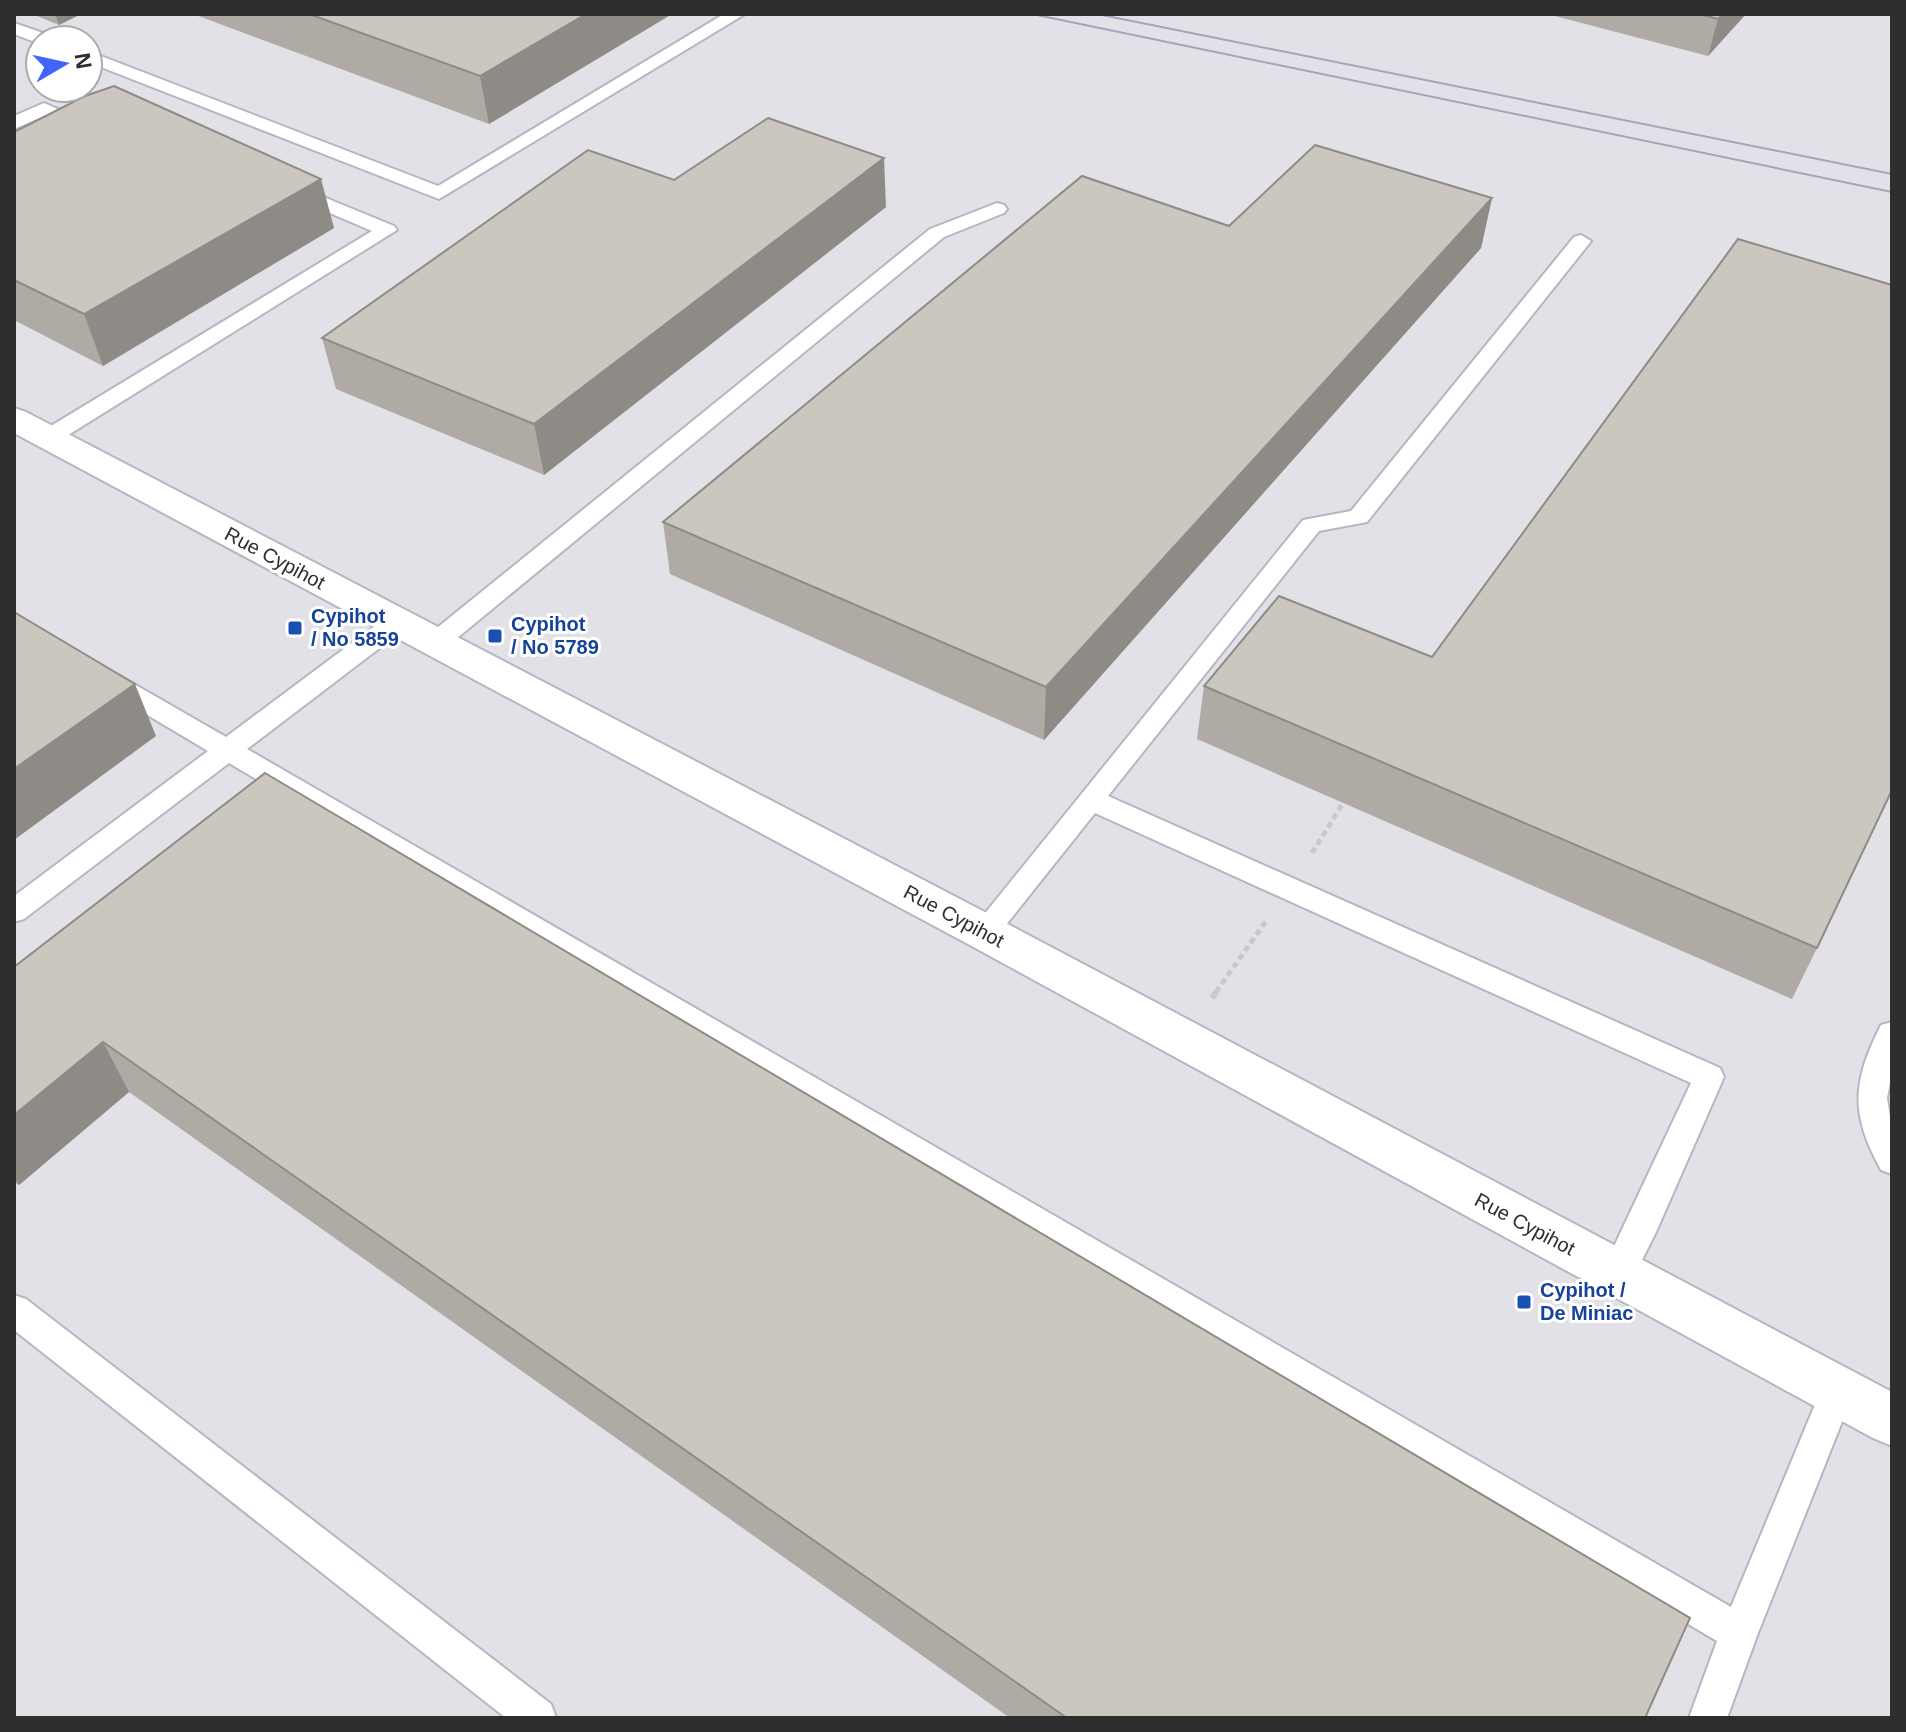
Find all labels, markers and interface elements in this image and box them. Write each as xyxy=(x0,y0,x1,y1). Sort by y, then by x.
north arrow xyxy=(24,24,104,104)
text: N xyxy=(70,51,97,71)
street label: Rue Cypihot xyxy=(221,522,329,594)
place label: Cypihot / No 5859 xyxy=(311,605,399,650)
place label: Cypihot / No 5789 xyxy=(511,613,599,658)
marker: Cypihot / No 5859 xyxy=(286,619,304,637)
marker: Cypihot / No 5789 xyxy=(486,627,504,645)
street label: Rue Cypihot xyxy=(900,880,1008,952)
street label: Rue Cypihot xyxy=(1471,1188,1579,1260)
place label: Cypihot / De Miniac xyxy=(1540,1279,1633,1324)
marker: Cypihot / De Miniac xyxy=(1515,1293,1533,1311)

